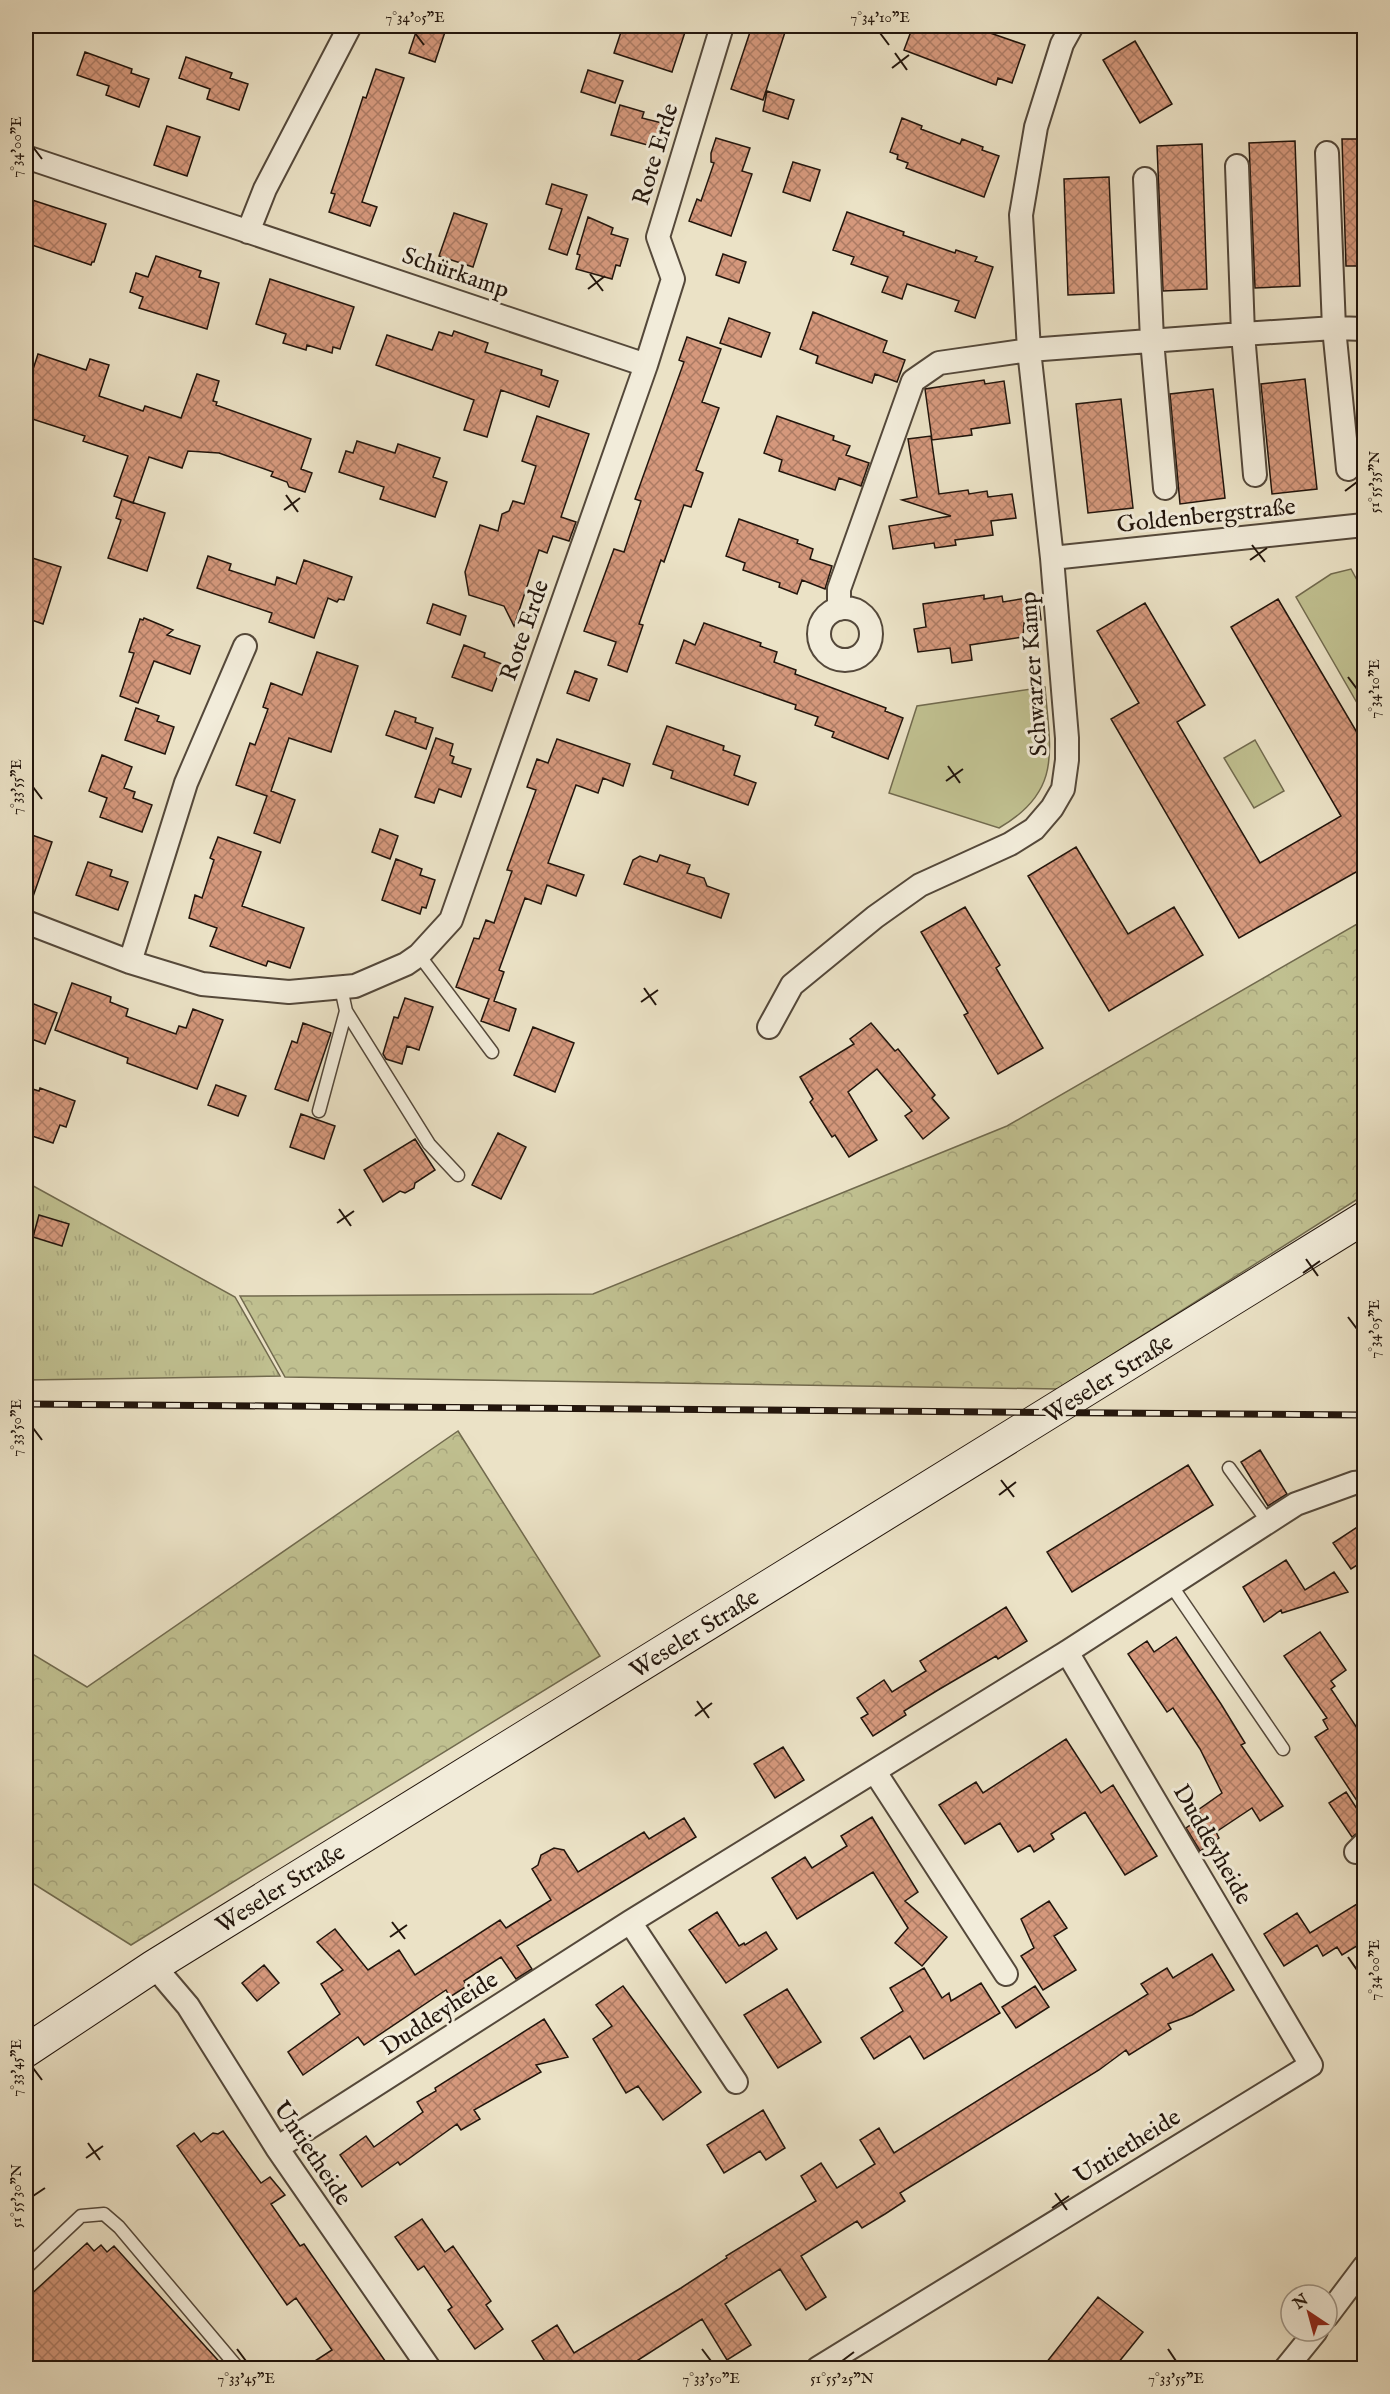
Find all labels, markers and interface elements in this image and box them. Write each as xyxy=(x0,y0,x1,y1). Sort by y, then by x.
text: 7°34'05"E xyxy=(385,8,445,27)
text: 7°34'10"E xyxy=(850,8,910,27)
street label: Rote Erde xyxy=(626,100,687,209)
text: 7°34'00"E xyxy=(7,116,26,178)
street label: Schürkamp xyxy=(398,241,513,306)
text: 51°55'35"N xyxy=(1365,451,1384,513)
street label: Goldenbergstraße xyxy=(1115,492,1297,541)
street label: Rote Erde xyxy=(494,576,557,685)
street label: Schwarzer Kamp xyxy=(1013,590,1056,757)
text: 7°34'10"E xyxy=(1365,659,1384,719)
text: 7°33'55"E xyxy=(7,759,26,815)
text: 7°34'05"E xyxy=(1365,1299,1384,1359)
street label: Weseler Straße xyxy=(1038,1327,1179,1431)
text: 7°33'50"E xyxy=(7,1399,26,1457)
street label: Weseler Straße xyxy=(624,1582,765,1686)
street label: Duddeyheide xyxy=(1165,1779,1259,1910)
street label: Weseler Straße xyxy=(210,1837,351,1941)
text: 7°34'00"E xyxy=(1365,1939,1384,2001)
street label: Duddeyheide xyxy=(375,1965,504,2064)
text: 7°33'45"E xyxy=(7,2039,26,2097)
street label: Untietheide xyxy=(265,2095,358,2212)
street label: Untietheide xyxy=(1069,2102,1187,2192)
text: 51°55'30"N xyxy=(7,2164,26,2228)
north arrow xyxy=(1279,2283,1339,2343)
text: N xyxy=(1289,2290,1313,2315)
text: 7°33'45"E xyxy=(217,2369,275,2388)
text: 7°33'50"E xyxy=(682,2369,740,2388)
text: 51°55'25"N xyxy=(810,2369,874,2388)
text: 7°33'55"E xyxy=(1148,2369,1204,2388)

